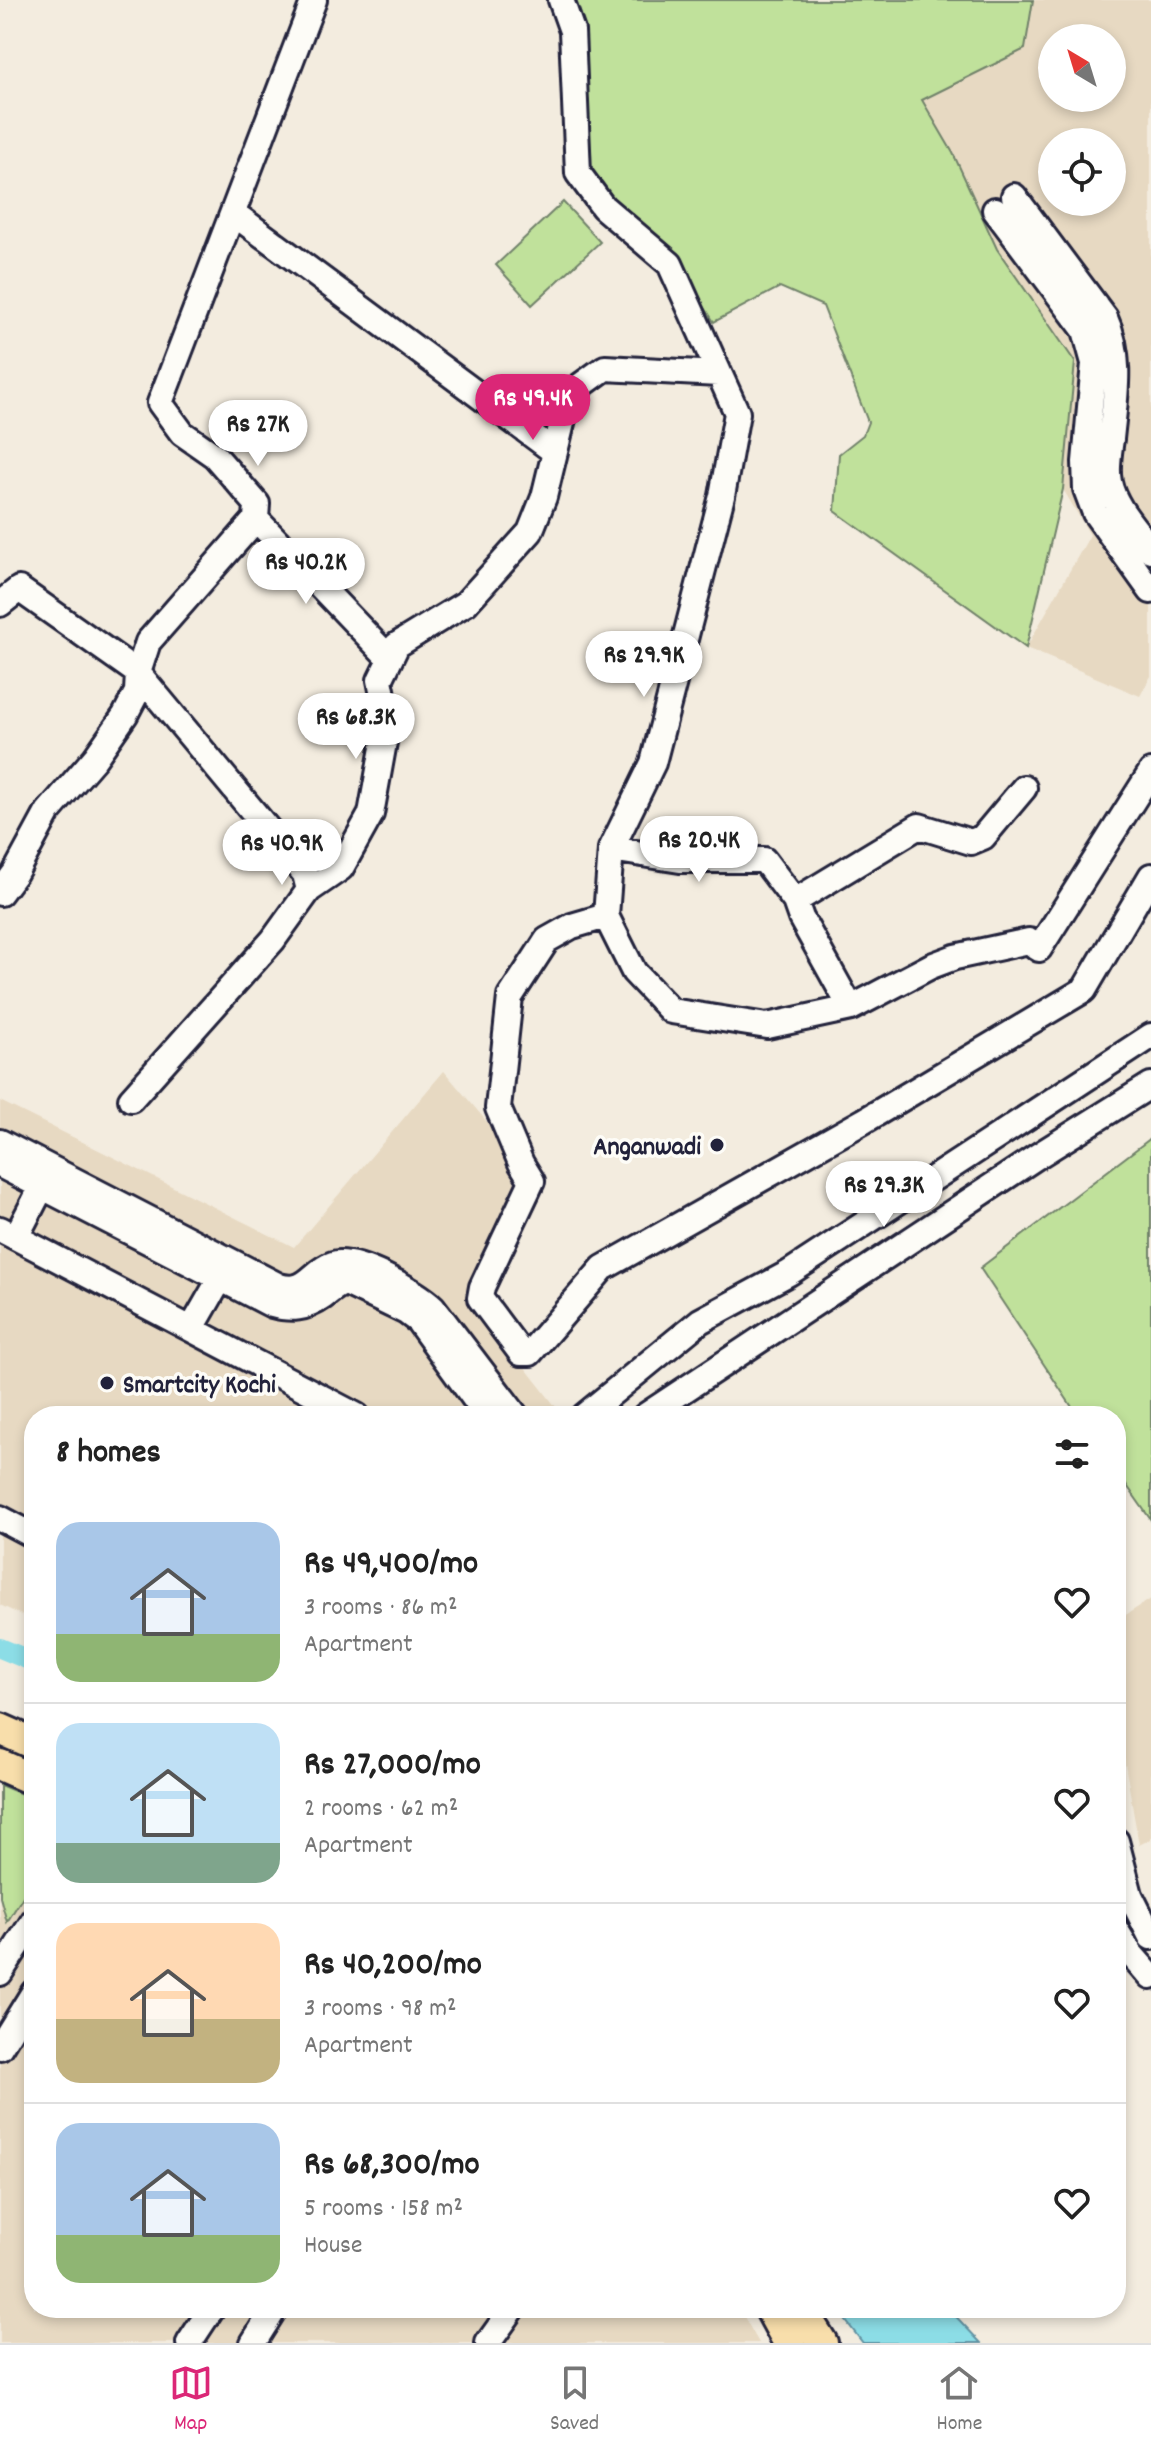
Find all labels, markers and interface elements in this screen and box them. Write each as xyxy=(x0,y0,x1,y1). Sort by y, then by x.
north arrow xyxy=(1038,24,1126,112)
map controls xyxy=(1038,24,1126,216)
button: locate xyxy=(1038,128,1126,216)
pin: Rs 49.4K xyxy=(450,374,616,442)
text: Rs 49.4K xyxy=(493,381,573,418)
pin: Rs 27K xyxy=(193,400,323,468)
text: Rs 27K xyxy=(227,407,289,444)
pin: Rs 40.2K xyxy=(223,538,389,606)
text: Rs 40.2K xyxy=(265,545,347,582)
pin: Rs 29.9K xyxy=(561,631,727,699)
text: Rs 29.9K xyxy=(603,638,685,675)
pin: Rs 68.3K xyxy=(273,693,439,761)
text: Rs 68.3K xyxy=(316,700,396,737)
pin: Rs 20.4K xyxy=(616,816,782,884)
pin: Rs 40.9K xyxy=(199,819,365,887)
text: Rs 20.4K xyxy=(658,823,740,860)
text: Rs 40.9K xyxy=(241,826,323,863)
place label: Anganwadi xyxy=(593,1130,701,1167)
marker: Anganwadi xyxy=(708,1136,726,1154)
pin: Rs 29.3K xyxy=(801,1161,967,1229)
text: Rs 29.3K xyxy=(844,1168,924,1205)
place label: Smartcity Kochi xyxy=(123,1368,276,1405)
marker: Smartcity Kochi xyxy=(98,1374,116,1392)
text: 8 homes xyxy=(56,1430,161,1479)
icon: filters xyxy=(1050,1432,1094,1476)
text: Rs 49,400/mo xyxy=(304,1541,478,1590)
icon: home xyxy=(120,1554,216,1650)
icon: heart xyxy=(1050,1580,1094,1624)
text: 3 rooms · 86 m² xyxy=(304,1590,457,1627)
text: Apartment xyxy=(304,1627,413,1664)
text: Rs 27,000/mo xyxy=(304,1742,481,1791)
icon: home xyxy=(120,1755,216,1851)
icon: heart xyxy=(1050,1781,1094,1825)
text: 2 rooms · 62 m² xyxy=(304,1791,458,1828)
text: Apartment xyxy=(304,1828,413,1865)
text: Rs 40,200/mo xyxy=(304,1942,482,1991)
icon: home xyxy=(120,1955,216,2051)
icon: heart xyxy=(1050,1981,1094,2025)
text: 3 rooms · 98 m² xyxy=(304,1991,457,2028)
text: Apartment xyxy=(304,2028,413,2065)
text: Rs 68,300/mo xyxy=(304,2142,480,2191)
icon: home xyxy=(120,2155,216,2251)
icon: heart xyxy=(1050,2181,1094,2225)
text: 5 rooms · 158 m² xyxy=(304,2191,463,2228)
text: House xyxy=(304,2228,362,2265)
tab: Map xyxy=(169,2361,213,2440)
tab: Saved xyxy=(550,2361,599,2440)
tab: Home xyxy=(936,2361,982,2440)

